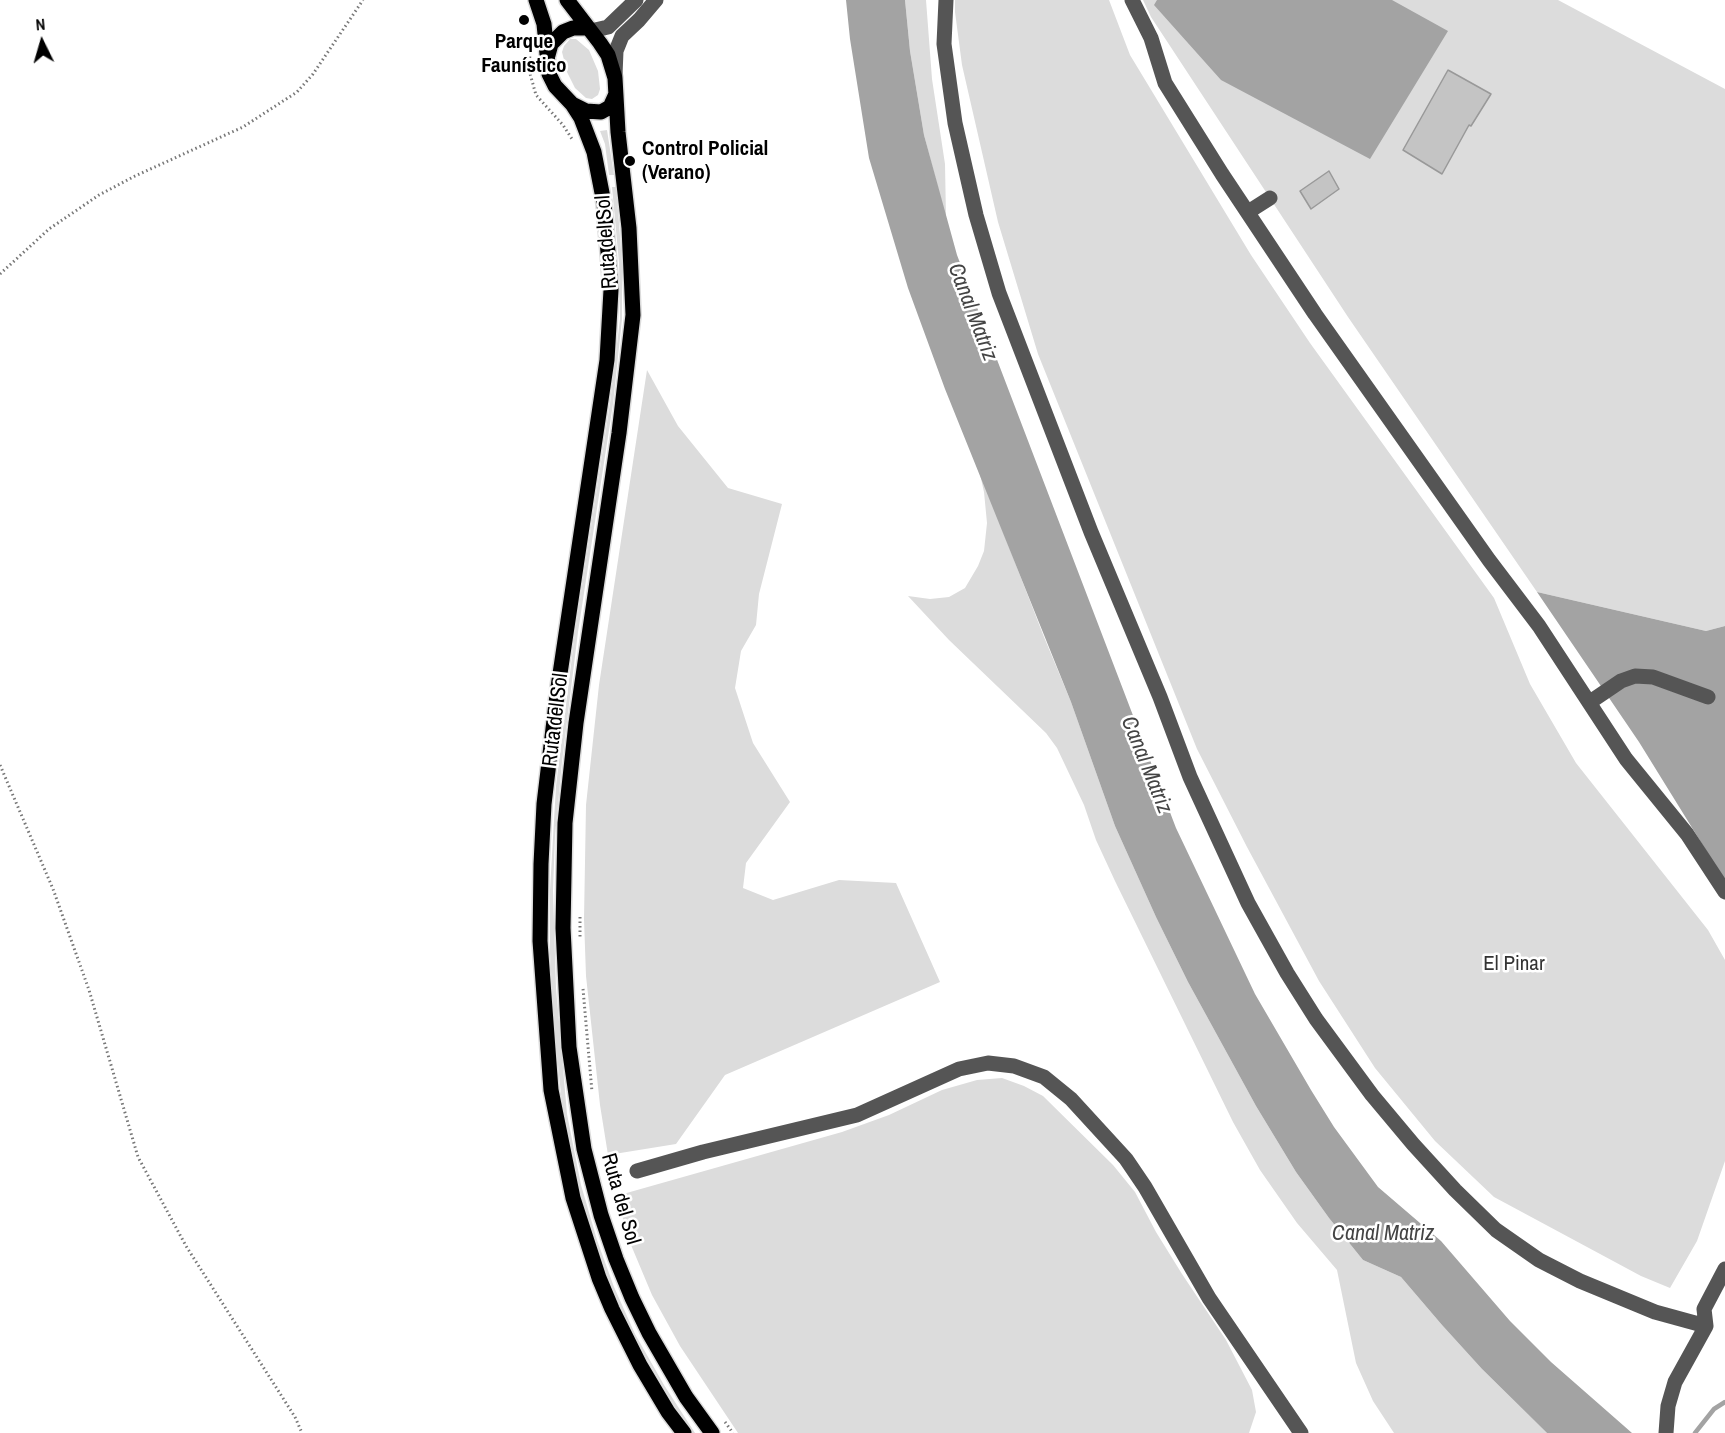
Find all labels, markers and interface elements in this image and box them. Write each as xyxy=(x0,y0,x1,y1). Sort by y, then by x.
north arrow xyxy=(12,12,72,72)
text: N xyxy=(35,13,46,35)
marker: Parque Faunístico xyxy=(517,13,531,27)
place label: Parque Faunístico xyxy=(481,29,567,79)
place label: Control Policial (Verano) xyxy=(642,136,768,186)
marker: Control Policial (Verano) xyxy=(623,154,637,168)
street label: Ruta del Sol xyxy=(591,194,623,290)
water label: Canal Matriz xyxy=(941,260,1003,364)
street label: Ruta del Sol xyxy=(538,672,574,768)
water label: Canal Matriz xyxy=(1115,713,1177,817)
park label: El Pinar xyxy=(1483,951,1545,977)
street label: Ruta del Sol xyxy=(595,1150,645,1248)
water label: Canal Matriz xyxy=(1332,1221,1434,1247)

